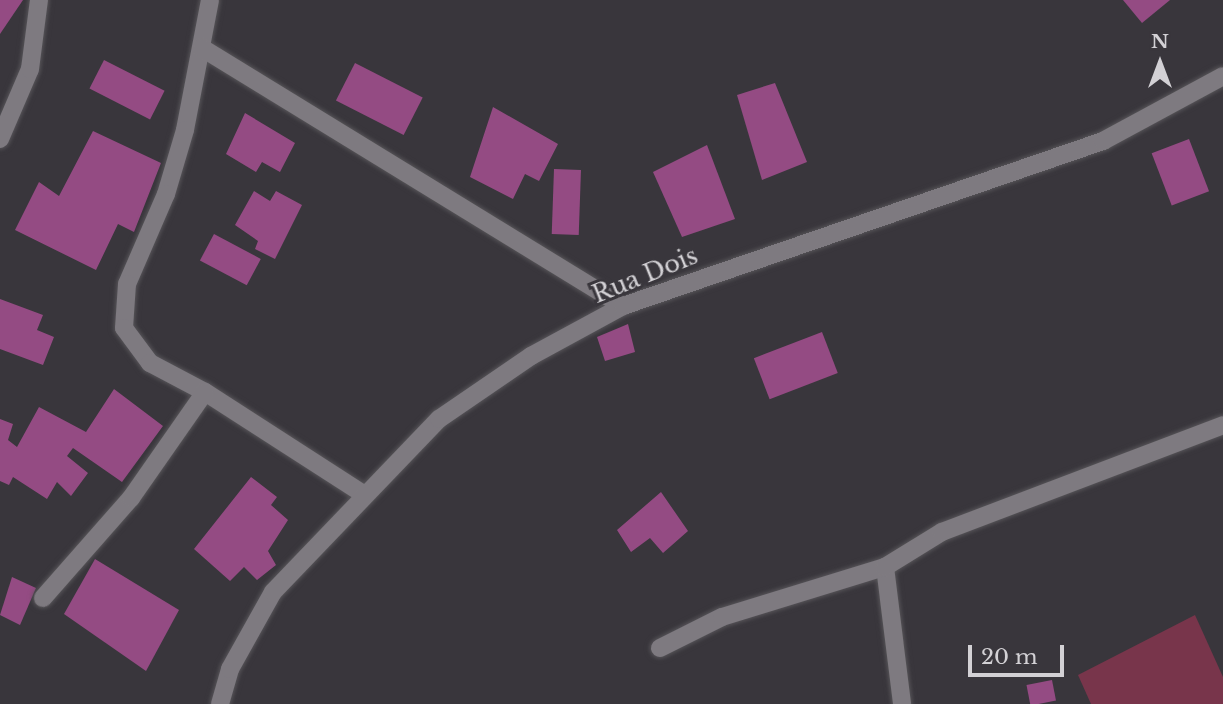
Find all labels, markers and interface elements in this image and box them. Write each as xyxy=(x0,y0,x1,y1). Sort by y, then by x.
north arrow xyxy=(1125,28,1195,98)
text: N xyxy=(1151,30,1169,53)
street label: Rua Dois xyxy=(588,241,702,309)
scale bar xyxy=(971,630,1067,674)
text: 20 m xyxy=(981,644,1038,670)

